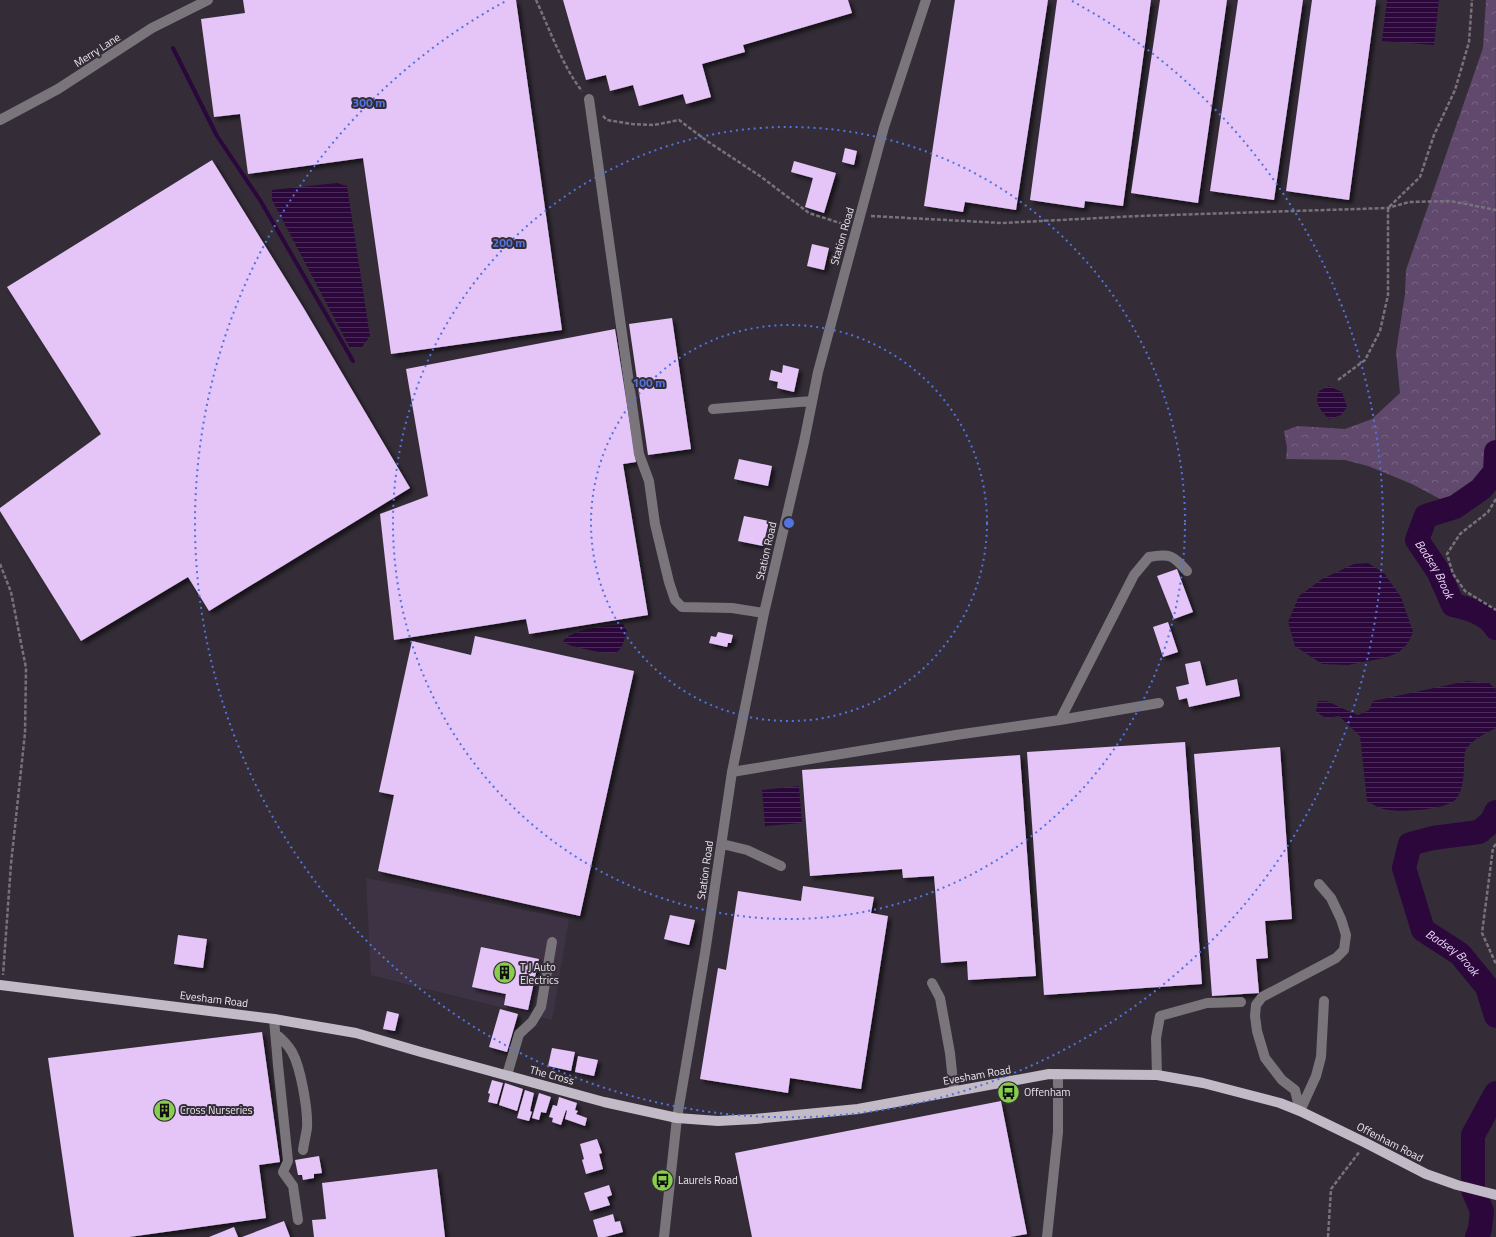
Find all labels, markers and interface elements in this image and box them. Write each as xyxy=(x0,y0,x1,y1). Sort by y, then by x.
street label: Merry Lane xyxy=(71,29,124,71)
text: 300 m xyxy=(353,93,385,112)
street label: Station Road xyxy=(826,205,858,267)
text: 200 m xyxy=(493,233,525,252)
text: 100 m xyxy=(633,373,665,392)
centre of rings xyxy=(782,516,796,530)
street label: Station Road xyxy=(752,520,781,582)
water label: Badsey Brook xyxy=(1410,536,1460,603)
street label: Station Road xyxy=(693,839,717,901)
water label: Badsey Brook xyxy=(1422,924,1485,981)
place label: T J Auto Electrics xyxy=(520,959,559,988)
building icon: T J Auto Electrics xyxy=(492,960,518,986)
street label: Evesham Road xyxy=(179,987,249,1011)
street label: The Cross xyxy=(528,1061,576,1089)
street label: Evesham Road xyxy=(942,1061,1012,1089)
bus stop icon: Offenham xyxy=(996,1079,1022,1105)
place label: Offenham xyxy=(1024,1084,1071,1100)
building icon: Cross Nurseries xyxy=(151,1097,177,1123)
place label: Cross Nurseries xyxy=(180,1102,253,1118)
street label: Offenham Road xyxy=(1354,1118,1426,1166)
bus stop icon: Laurels Road xyxy=(649,1167,675,1193)
place label: Laurels Road xyxy=(678,1172,738,1188)

